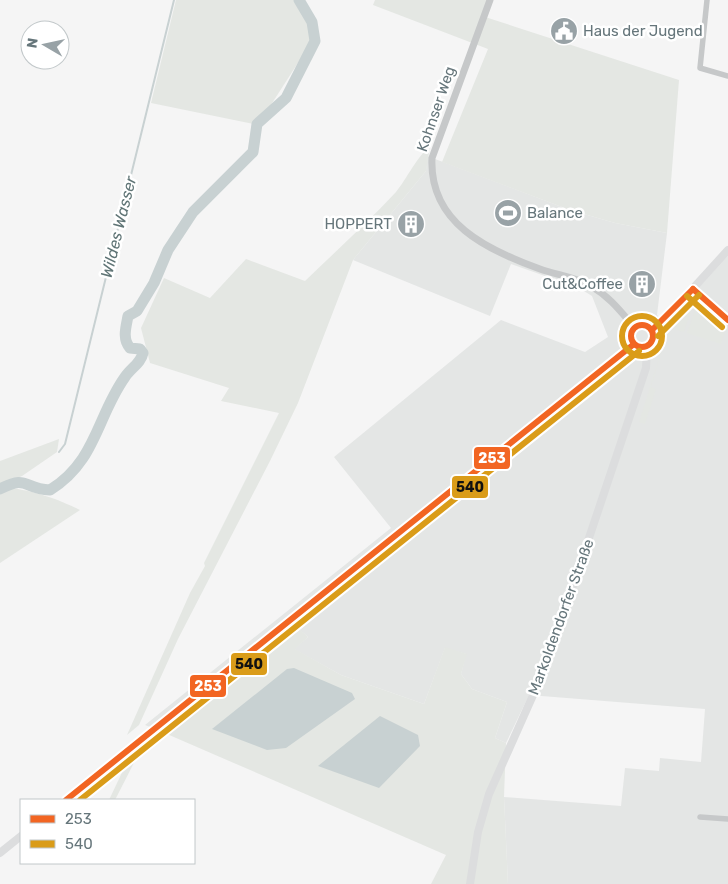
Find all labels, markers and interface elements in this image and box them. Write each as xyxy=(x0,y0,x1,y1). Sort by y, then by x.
public building icon: Haus der Jugend xyxy=(549,16,579,46)
north arrow xyxy=(20,20,70,70)
place label: Haus der Jugend xyxy=(583,22,703,40)
text: N xyxy=(23,37,42,49)
street label: Kohnser Weg xyxy=(413,64,459,154)
water label: Wildes Wasser xyxy=(97,173,141,280)
sports icon: Balance xyxy=(493,198,523,228)
place label: Balance xyxy=(527,204,583,222)
building icon: HOPPERT xyxy=(396,209,426,239)
place label: HOPPERT xyxy=(324,215,392,233)
building icon: Cut&Coffee xyxy=(627,269,657,299)
place label: Cut&Coffee xyxy=(542,275,623,293)
line badge: 253 xyxy=(473,446,511,470)
text: 253 xyxy=(478,450,506,467)
line badge: 540 xyxy=(451,475,489,499)
text: 540 xyxy=(456,479,484,496)
street label: Markoldendorfer Straße xyxy=(524,537,598,697)
line badge: 540 xyxy=(230,652,268,676)
text: 540 xyxy=(235,656,263,673)
line badge: 253 xyxy=(189,674,227,698)
text: 253 xyxy=(194,678,222,695)
legend xyxy=(20,799,195,864)
text: 253 xyxy=(65,810,92,828)
text: 540 xyxy=(65,835,93,853)

